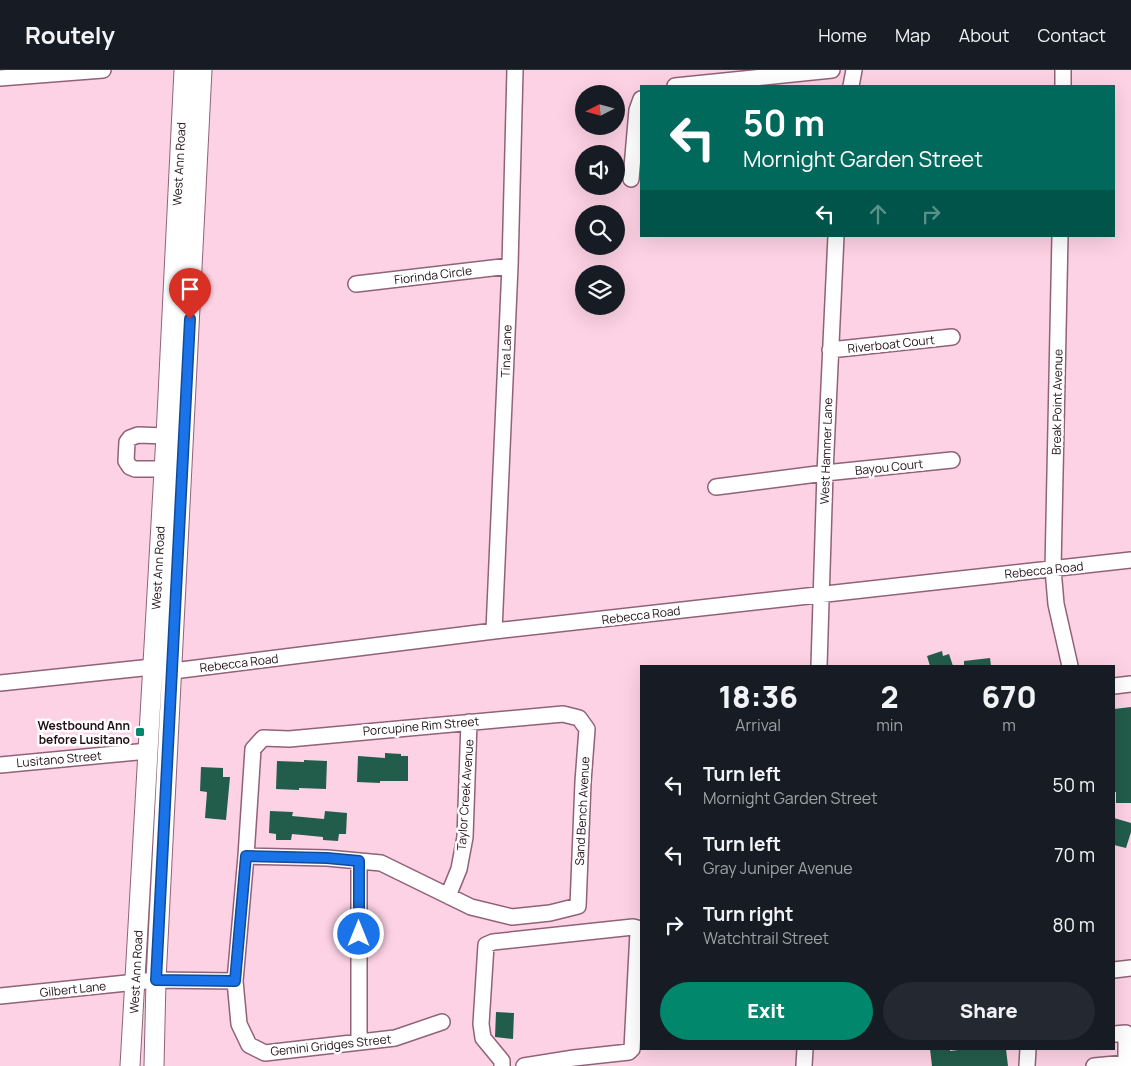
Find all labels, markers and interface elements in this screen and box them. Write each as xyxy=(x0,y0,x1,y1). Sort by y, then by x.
text: Routely xyxy=(25,18,115,51)
text: Home xyxy=(818,23,867,47)
text: Map xyxy=(895,23,931,47)
text: About xyxy=(959,23,1009,47)
text: Contact xyxy=(1037,23,1106,47)
north arrow xyxy=(575,85,625,135)
map controls xyxy=(575,85,625,315)
text: 50 m xyxy=(743,99,825,147)
icon: left xyxy=(660,105,725,170)
street label: West Ann Road xyxy=(168,122,190,206)
text: Mornight Garden Street xyxy=(743,144,983,174)
button: sound xyxy=(575,145,625,195)
icon: left xyxy=(811,200,839,228)
icon: ahead xyxy=(864,200,892,228)
icon: right xyxy=(917,200,945,228)
button: search xyxy=(575,205,625,255)
street label: Fiorinda Circle xyxy=(393,262,473,288)
button: layers xyxy=(575,265,625,315)
pin xyxy=(169,268,211,319)
icon: arrive xyxy=(176,275,204,303)
street label: Tina Lane xyxy=(497,324,515,378)
street label: Riverboat Court xyxy=(847,331,936,357)
street label: Break Point Avenue xyxy=(1048,349,1066,455)
street label: West Hammer Lane xyxy=(816,397,836,505)
street label: Bayou Court xyxy=(854,455,924,479)
street label: West Ann Road xyxy=(147,526,169,610)
street label: Rebecca Road xyxy=(1004,557,1084,583)
street label: Rebecca Road xyxy=(601,602,681,628)
street label: Rebecca Road xyxy=(199,650,279,676)
text: 18:36 xyxy=(718,676,798,717)
text: 2 xyxy=(881,676,899,717)
text: 670 xyxy=(981,676,1037,717)
street label: Porcupine Rim Street xyxy=(362,712,480,740)
text: Arrival xyxy=(735,714,781,736)
text: min xyxy=(876,714,903,736)
text: m xyxy=(1002,714,1016,736)
place label: Westbound Ann before Lusitano xyxy=(38,717,130,748)
marker: Westbound Ann before Lusitano xyxy=(134,726,146,738)
street label: Taylor Creek Avenue xyxy=(453,739,477,851)
street label: Lusitano Street xyxy=(16,747,103,771)
street label: Sand Bench Avenue xyxy=(571,756,593,866)
text: Turn left xyxy=(703,761,781,787)
icon: left xyxy=(660,771,688,799)
text: 50 m xyxy=(1053,772,1095,798)
text: Mornight Garden Street xyxy=(703,787,878,809)
text: Turn left xyxy=(703,831,781,857)
icon: left xyxy=(660,841,688,869)
text: 70 m xyxy=(1054,842,1095,868)
text: Gray Juniper Avenue xyxy=(703,857,853,879)
text: Turn right xyxy=(703,901,793,927)
position arrow xyxy=(332,907,384,959)
icon: right xyxy=(660,911,688,939)
text: 80 m xyxy=(1052,912,1095,938)
text: Watchtrail Street xyxy=(703,927,829,949)
street label: West Ann Road xyxy=(125,930,147,1014)
street label: Gilbert Lane xyxy=(39,977,107,1001)
button: Exit xyxy=(660,982,873,1040)
button: Share xyxy=(883,982,1095,1040)
street label: Gemini Gridges Street xyxy=(270,1030,392,1060)

